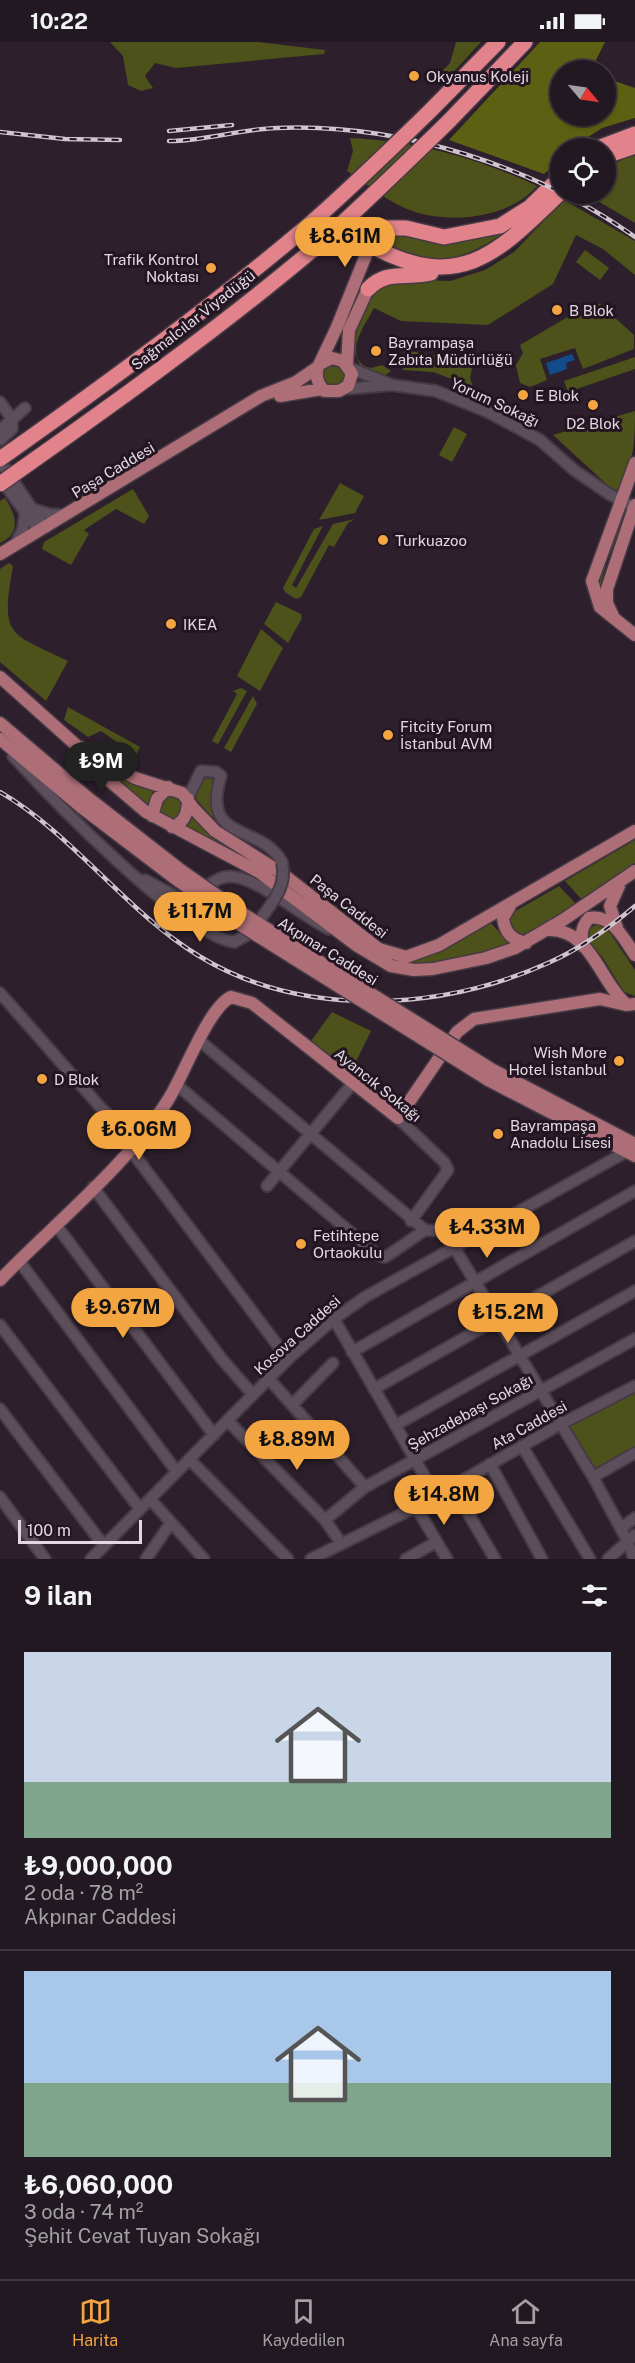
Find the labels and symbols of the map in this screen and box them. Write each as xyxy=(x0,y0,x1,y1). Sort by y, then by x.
north arrow xyxy=(550,60,616,126)
place label: Okyanus Koleji xyxy=(426,68,529,85)
marker: Okyanus Koleji xyxy=(407,69,421,83)
pin: ₺8.61M xyxy=(296,217,394,268)
place label: Trafik Kontrol Noktası xyxy=(104,251,199,285)
marker: Trafik Kontrol Noktası xyxy=(204,261,218,275)
street label: Sağmalcılar Viyadüğü xyxy=(128,267,258,373)
place label: B Blok xyxy=(569,302,614,319)
marker: B Blok xyxy=(550,303,564,317)
place label: Bayrampaşa Zabıta Müdürlüğü xyxy=(388,334,513,368)
marker: Bayrampaşa Zabıta Müdürlüğü xyxy=(369,344,383,358)
street label: Yorum Sokağı xyxy=(448,374,542,430)
place label: E Blok xyxy=(535,387,579,404)
marker: E Blok xyxy=(516,388,530,402)
marker: D2 Blok xyxy=(586,398,600,412)
place label: D2 Blok xyxy=(566,415,620,432)
street label: Paşa Caddesi xyxy=(69,439,157,501)
place label: Turkuazoo xyxy=(395,532,467,549)
marker: Turkuazoo xyxy=(376,533,390,547)
place label: IKEA xyxy=(183,616,218,633)
marker: IKEA xyxy=(164,617,178,631)
place label: Fitcity Forum İstanbul AVM xyxy=(400,718,493,752)
marker: Fitcity Forum İstanbul AVM xyxy=(381,728,395,742)
pin: ₺9M xyxy=(72,742,130,793)
street label: Paşa Caddesi xyxy=(307,871,391,941)
pin: ₺11.7M xyxy=(151,892,249,943)
street label: Akpınar Caddesi xyxy=(275,914,381,988)
place label: Wish More Hotel İstanbul xyxy=(508,1044,607,1078)
street label: Ayancık Sokağı xyxy=(331,1045,425,1125)
marker: Wish More Hotel İstanbul xyxy=(612,1054,626,1068)
place label: D Blok xyxy=(54,1071,99,1088)
marker: D Blok xyxy=(35,1072,49,1086)
pin: ₺6.06M xyxy=(90,1110,188,1161)
place label: Bayrampaşa Anadolu Lisesi xyxy=(510,1117,611,1151)
marker: Bayrampaşa Anadolu Lisesi xyxy=(491,1127,505,1141)
pin: ₺4.33M xyxy=(438,1208,536,1259)
place label: Fetihtepe Ortaokulu xyxy=(313,1227,382,1261)
marker: Fetihtepe Ortaokulu xyxy=(294,1237,308,1251)
pin: ₺9.67M xyxy=(74,1288,172,1339)
street label: Kosova Caddesi xyxy=(251,1292,343,1378)
pin: ₺15.2M xyxy=(459,1293,557,1344)
street label: Şehzadebaşı Sokağı xyxy=(405,1371,535,1453)
street label: Ata Caddesi xyxy=(488,1397,570,1453)
pin: ₺8.89M xyxy=(248,1420,346,1471)
pin: ₺14.8M xyxy=(395,1475,493,1526)
scale bar xyxy=(18,1517,142,1544)

